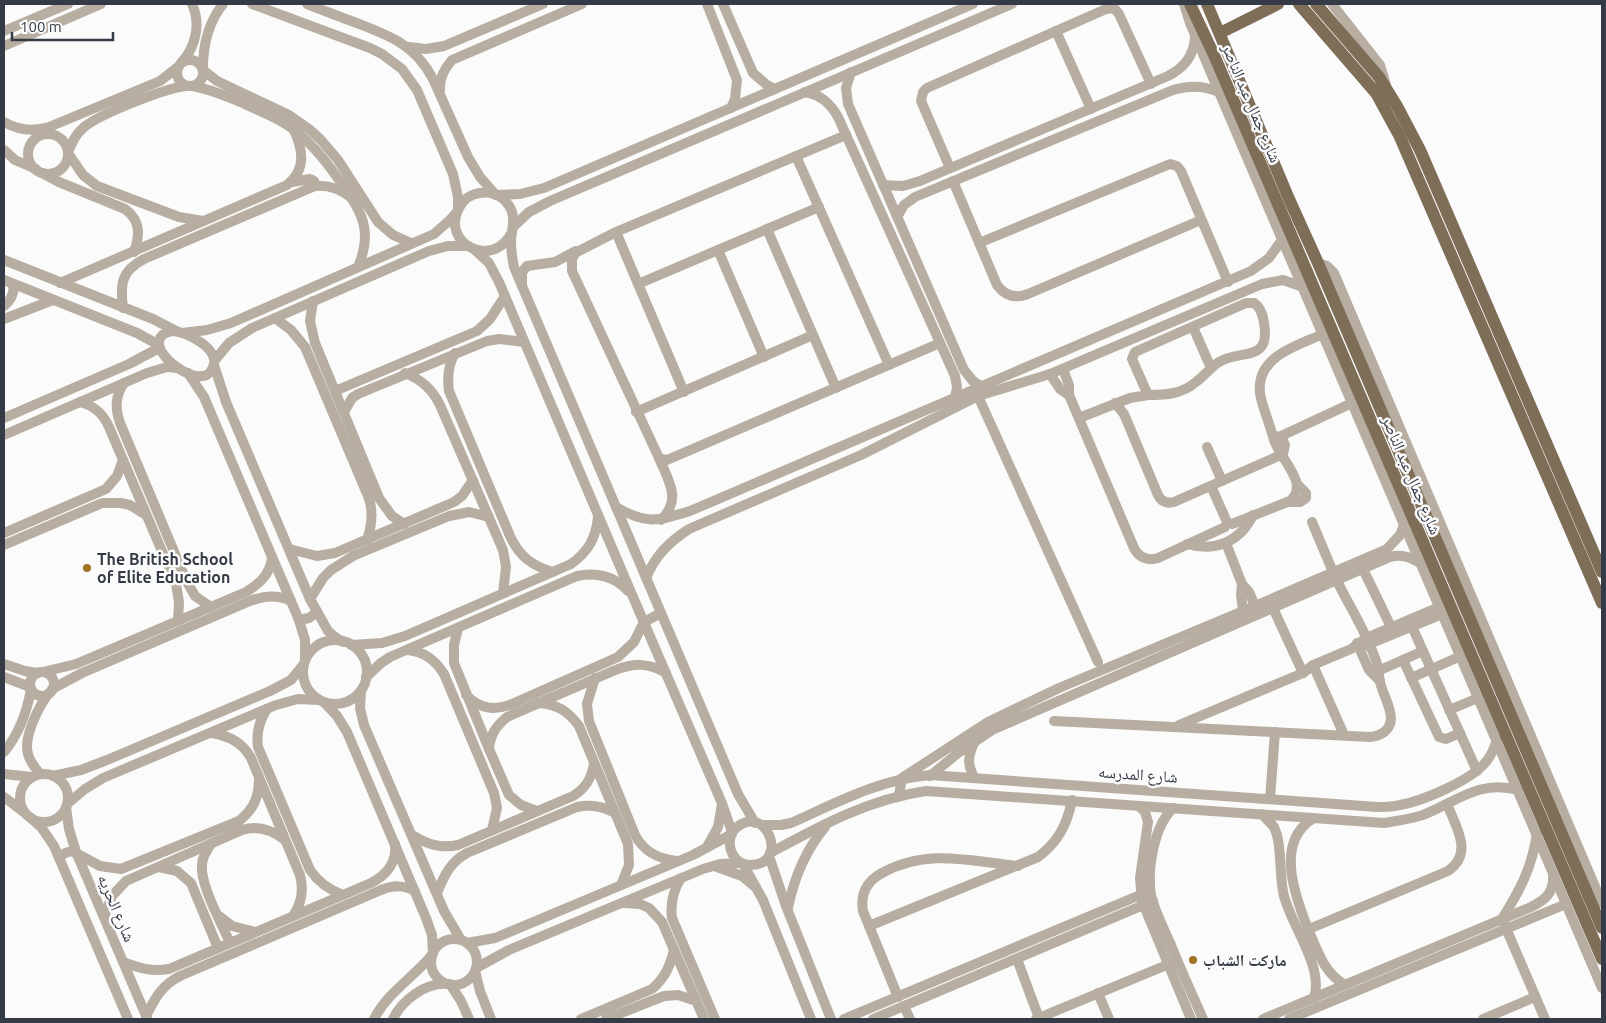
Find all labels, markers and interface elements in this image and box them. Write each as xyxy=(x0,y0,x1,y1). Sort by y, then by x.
scale bar xyxy=(12,10,114,42)
text: 100 m xyxy=(20,18,62,35)
street label: شارع جمال عبد الناصر xyxy=(1217,40,1285,166)
street label: شارع جمال عبد الناصر xyxy=(1377,412,1445,538)
place label: The British School of Elite Education xyxy=(97,550,233,586)
marker: The British School of Elite Education xyxy=(81,562,93,574)
street label: شارع المدرسه xyxy=(1098,762,1178,788)
street label: شارع الحريه xyxy=(93,872,139,945)
place label: ماركت الشباب xyxy=(1203,951,1287,970)
marker: ماركت الشباب xyxy=(1187,954,1199,966)

